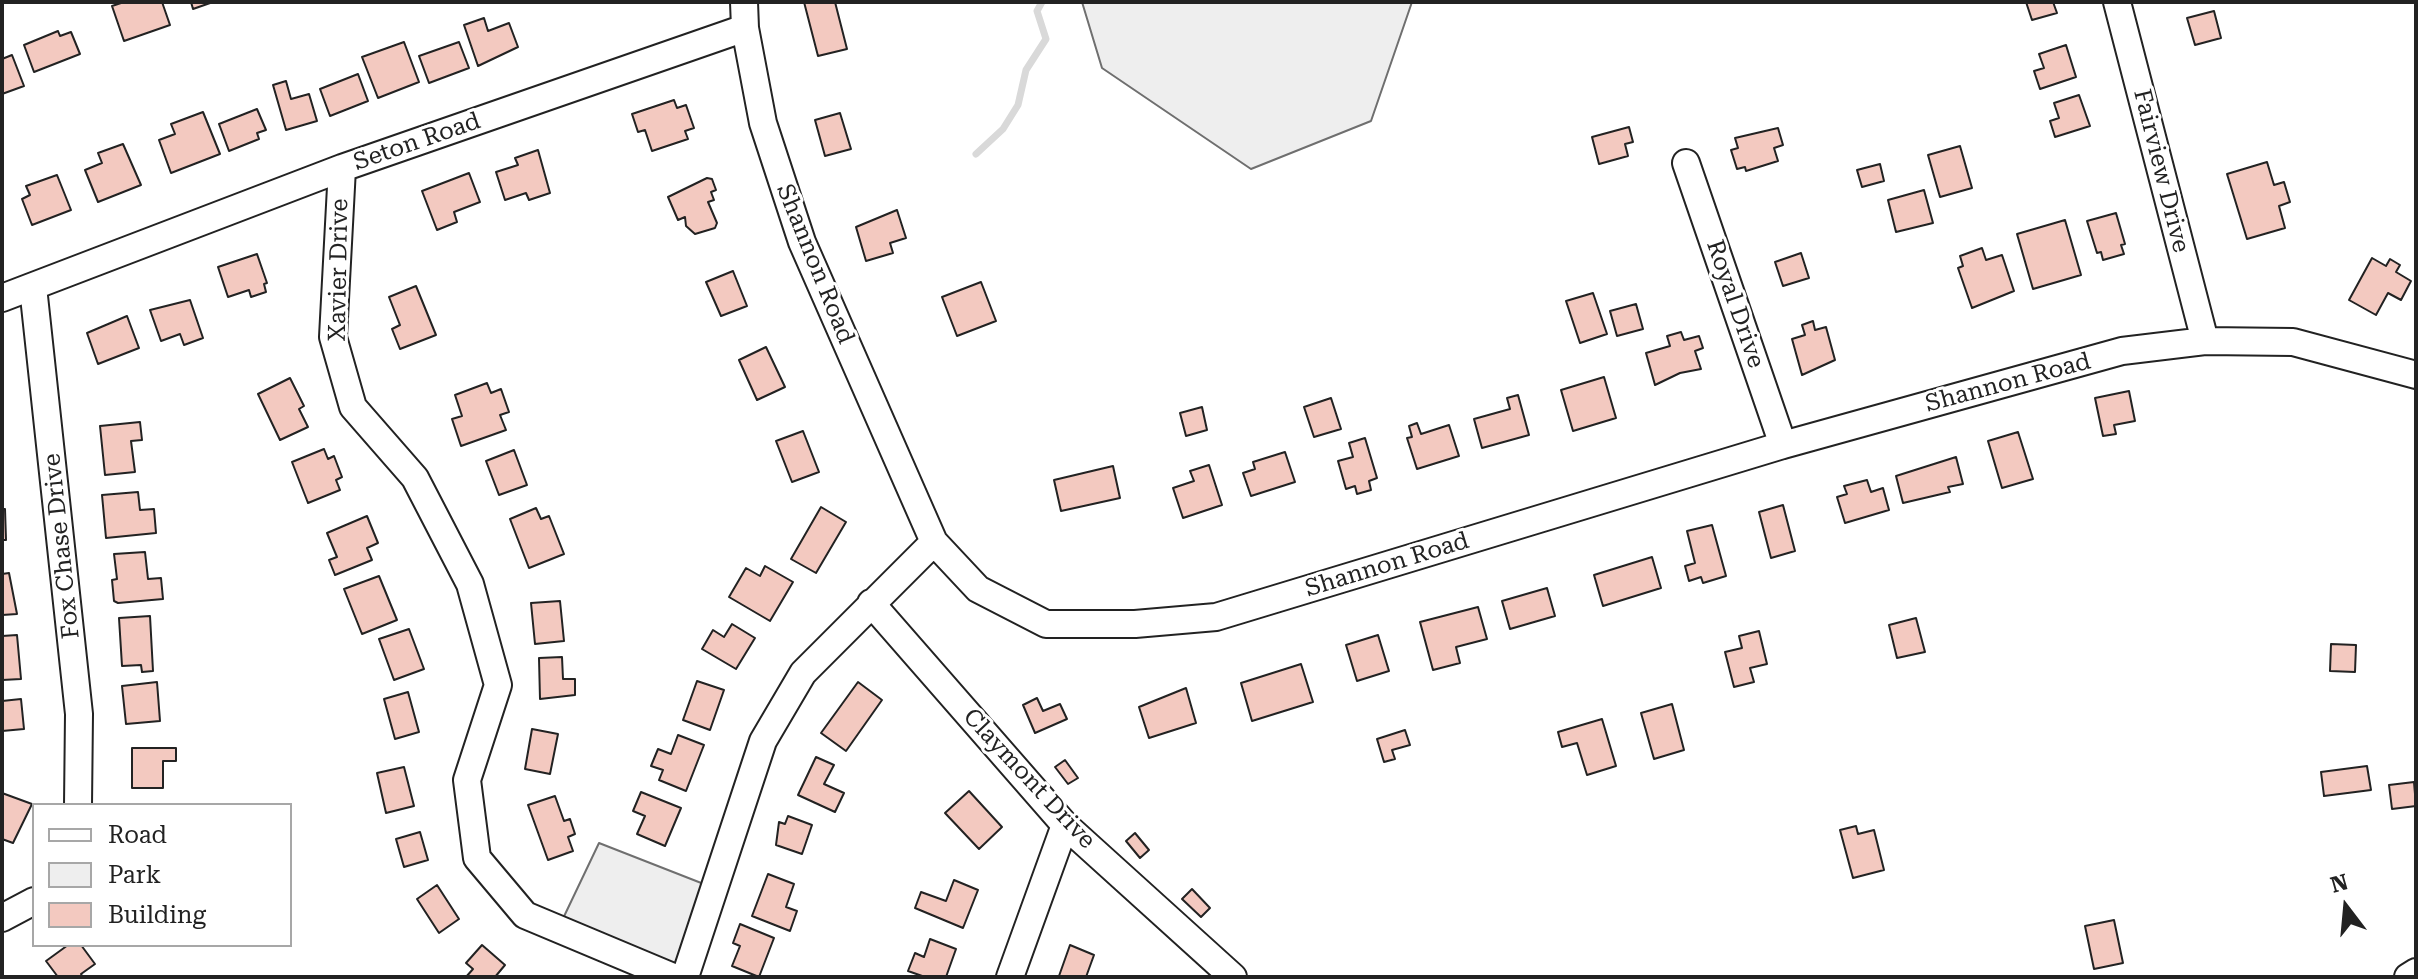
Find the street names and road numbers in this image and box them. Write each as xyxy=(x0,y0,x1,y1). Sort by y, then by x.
street label: Fairview Drive xyxy=(2127,86,2195,256)
street label: Seton Road xyxy=(350,107,484,177)
street label: Shannon Road xyxy=(770,180,860,348)
street label: Xavier Drive xyxy=(323,198,355,342)
street label: Royal Drive xyxy=(1700,236,1770,372)
street label: Shannon Road xyxy=(1922,347,2094,419)
street label: Fox Chase Drive xyxy=(38,452,86,640)
street label: Shannon Road xyxy=(1302,526,1472,604)
street label: Claymont Drive xyxy=(957,703,1101,855)

